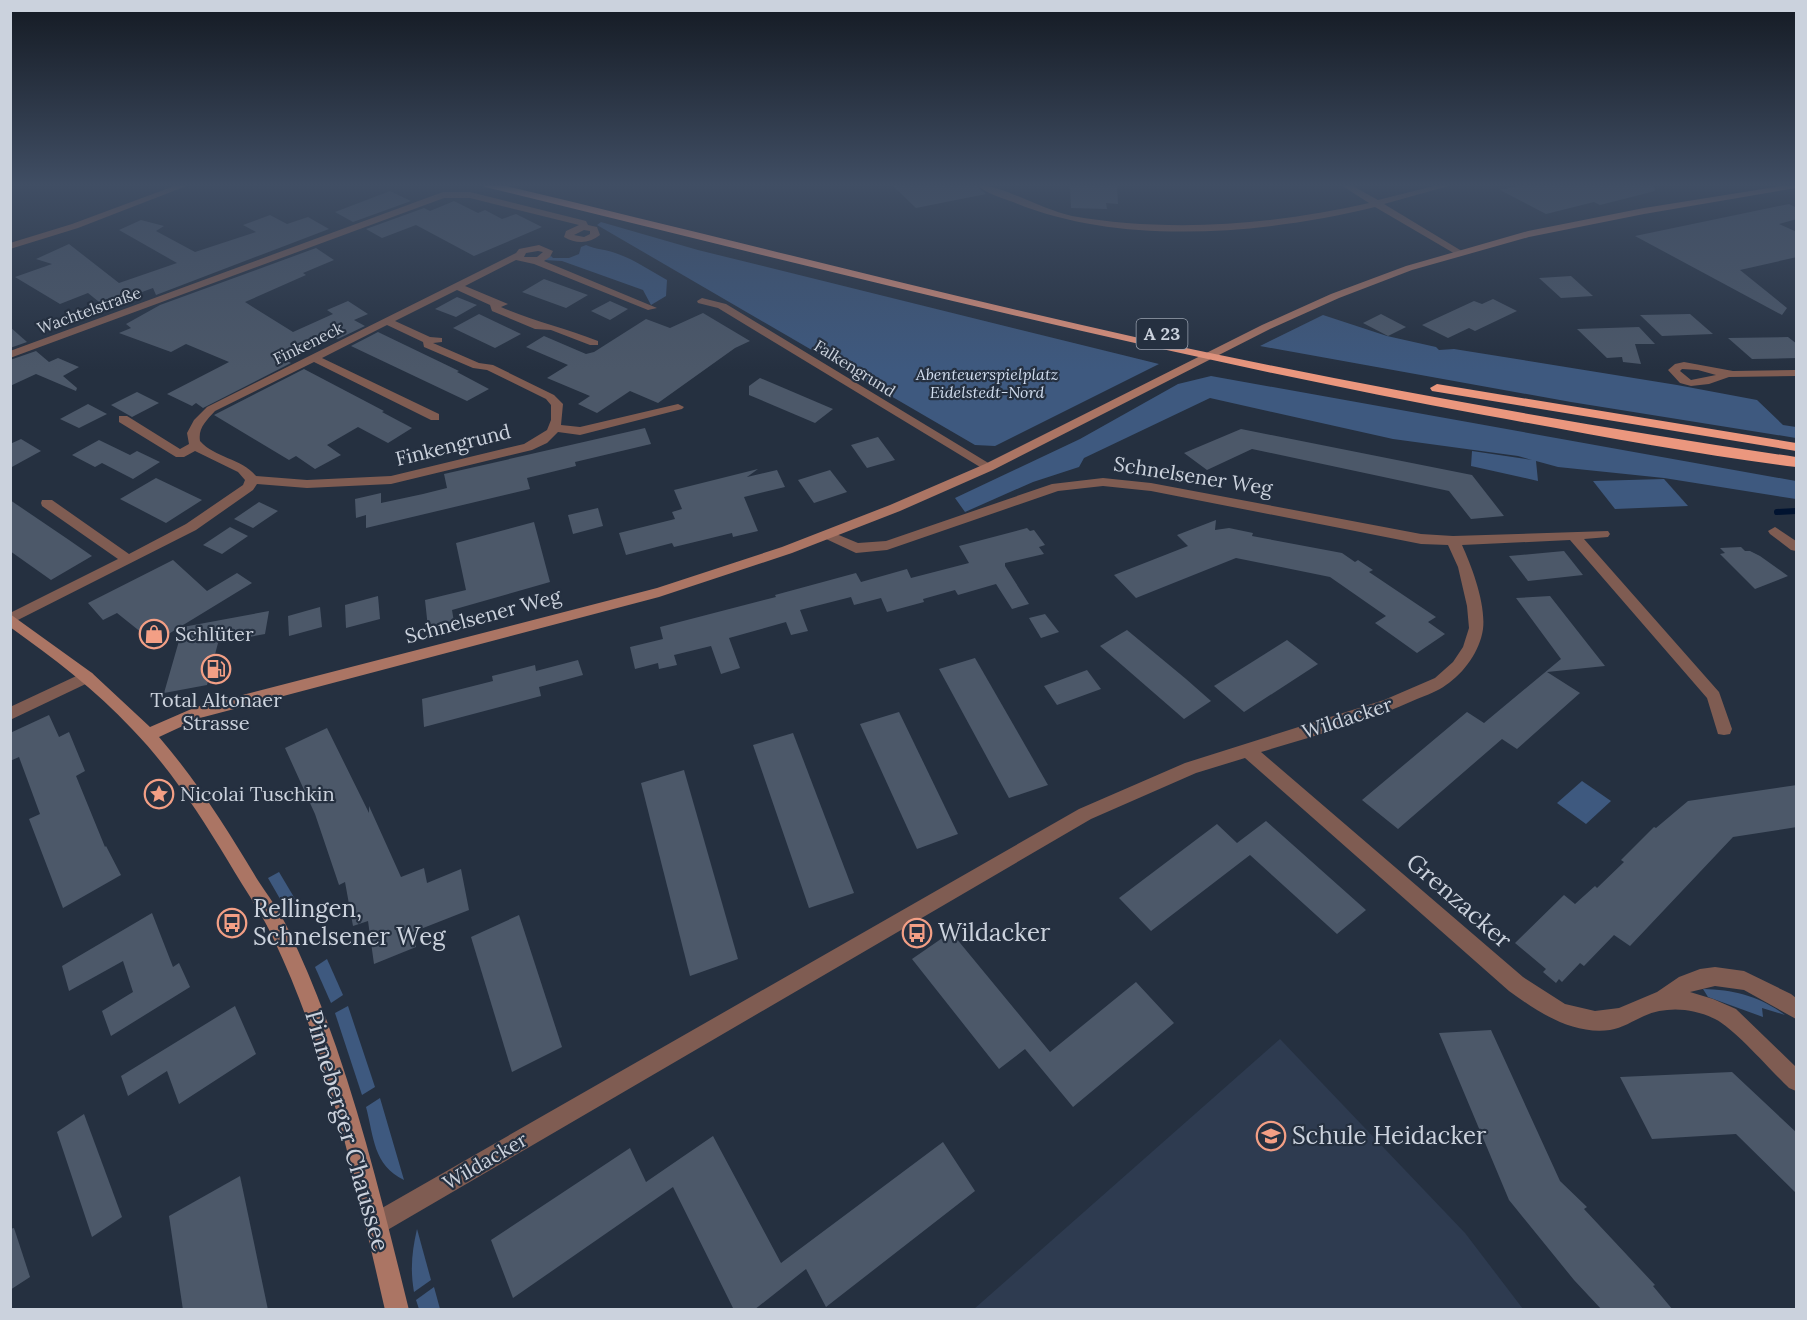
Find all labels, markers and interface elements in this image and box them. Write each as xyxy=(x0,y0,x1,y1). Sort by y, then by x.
street label: Wachtelstraße xyxy=(34,282,144,338)
street label: Finkeneck xyxy=(270,317,347,369)
road number: A 23 xyxy=(1136,319,1188,349)
street label: Falkengrund xyxy=(811,335,900,401)
park label: Abenteuerspielplatz Eidelstedt-Nord xyxy=(915,364,1058,402)
street label: Finkengrund xyxy=(393,418,513,471)
street label: Schnelsener Weg xyxy=(1112,451,1275,501)
street label: Schnelsener Weg xyxy=(402,582,564,648)
shop icon: Schlüter xyxy=(138,618,170,650)
place label: Schlüter xyxy=(175,621,254,646)
fuel station icon: Total Altonaer Strasse xyxy=(200,653,232,685)
place label: Total Altonaer Strasse xyxy=(150,687,282,735)
street label: Wildacker xyxy=(1298,691,1396,744)
place icon: Nicolai Tuschkin xyxy=(143,778,175,810)
place label: Nicolai Tuschkin xyxy=(180,781,335,806)
street label: Grenzacker xyxy=(1400,846,1519,955)
place label: Rellingen, Schnelsener Weg xyxy=(253,893,446,952)
bus stop icon: Rellingen, Schnelsener Weg xyxy=(216,907,248,939)
bus stop icon: Wildacker xyxy=(901,917,933,949)
place label: Wildacker xyxy=(938,917,1051,948)
street label: Pinneberger Chaussee xyxy=(298,1007,397,1255)
school or university icon: Schule Heidacker xyxy=(1255,1120,1287,1152)
place label: Schule Heidacker xyxy=(1292,1120,1487,1151)
street label: Wildacker xyxy=(438,1126,532,1195)

